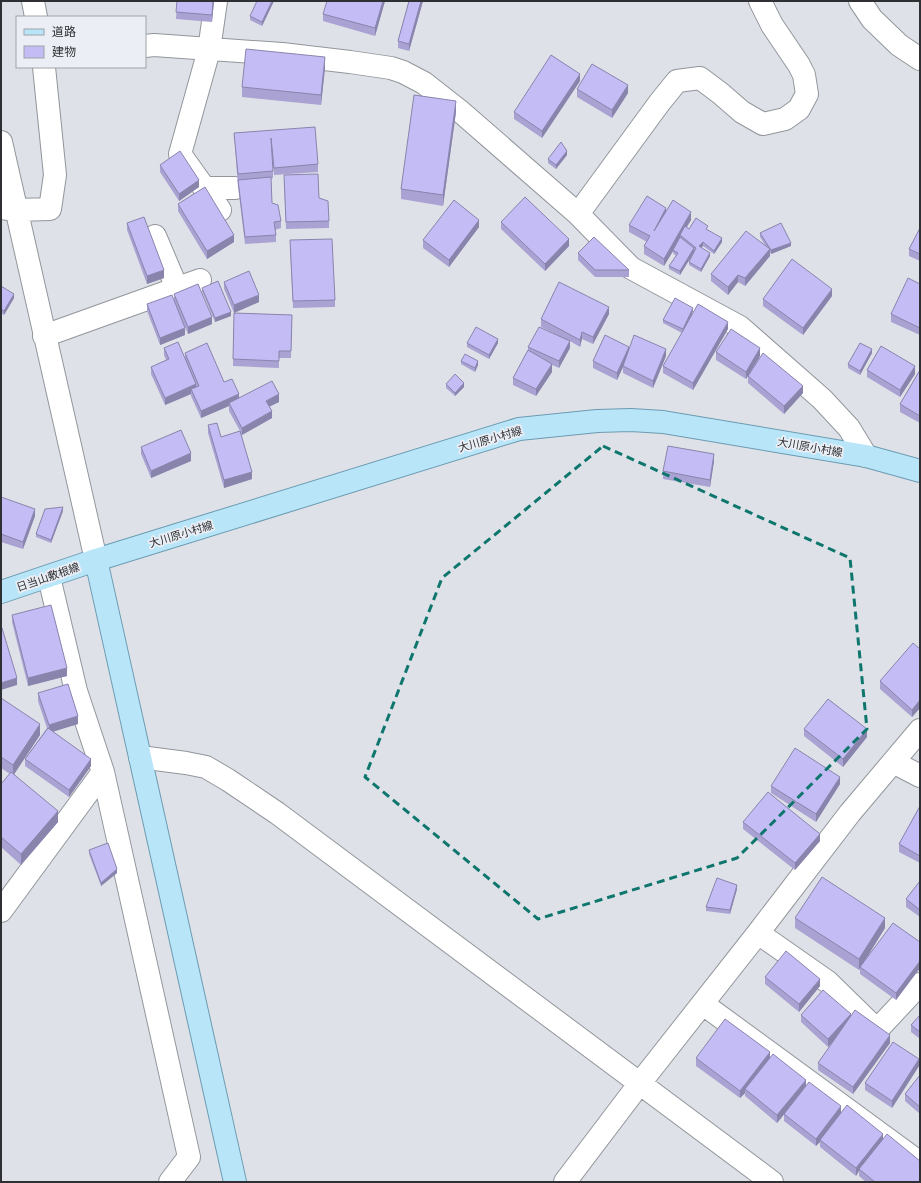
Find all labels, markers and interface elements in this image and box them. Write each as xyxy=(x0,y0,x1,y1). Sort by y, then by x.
legend xyxy=(16,16,146,68)
text: 道路 xyxy=(52,25,76,39)
text: 建物 xyxy=(52,45,76,59)
street label: 大川原小村線 xyxy=(457,424,524,455)
street label: 大川原小村線 xyxy=(776,435,844,460)
street label: 大川原小村線 xyxy=(148,519,215,550)
street label: 日当山敷根線 xyxy=(15,561,81,594)

